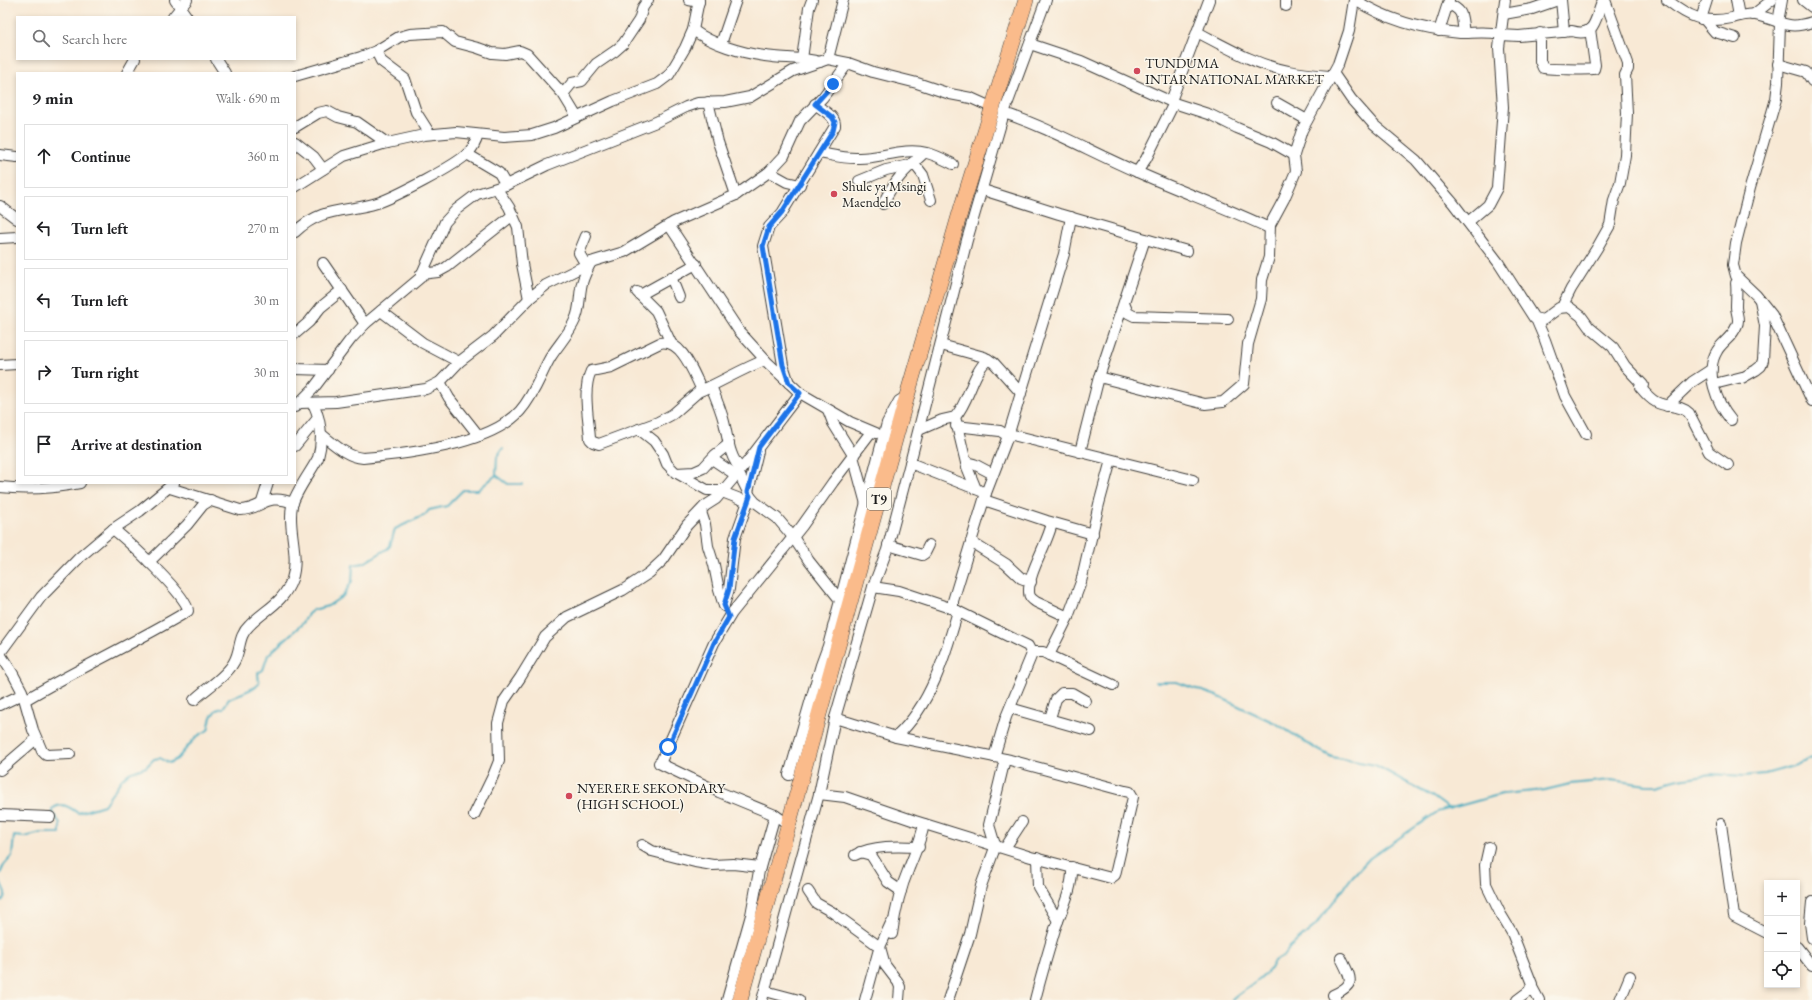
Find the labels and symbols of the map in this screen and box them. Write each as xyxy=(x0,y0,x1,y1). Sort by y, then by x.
place label: TUNDUMA INTARNATIONAL MARKET xyxy=(1145,54,1324,88)
marker: TUNDUMA INTARNATIONAL MARKET xyxy=(1132,66,1142,76)
route end xyxy=(824,75,842,93)
place label: Shule ya Msingi Maendeleo xyxy=(842,177,927,211)
marker: Shule ya Msingi Maendeleo xyxy=(829,189,839,199)
road number: T9 xyxy=(867,488,891,510)
route start xyxy=(659,738,677,756)
place label: NYERERE SEKONDARY (HIGH SCHOOL) xyxy=(577,779,726,813)
marker: NYERERE SEKONDARY (HIGH SCHOOL) xyxy=(564,791,574,801)

